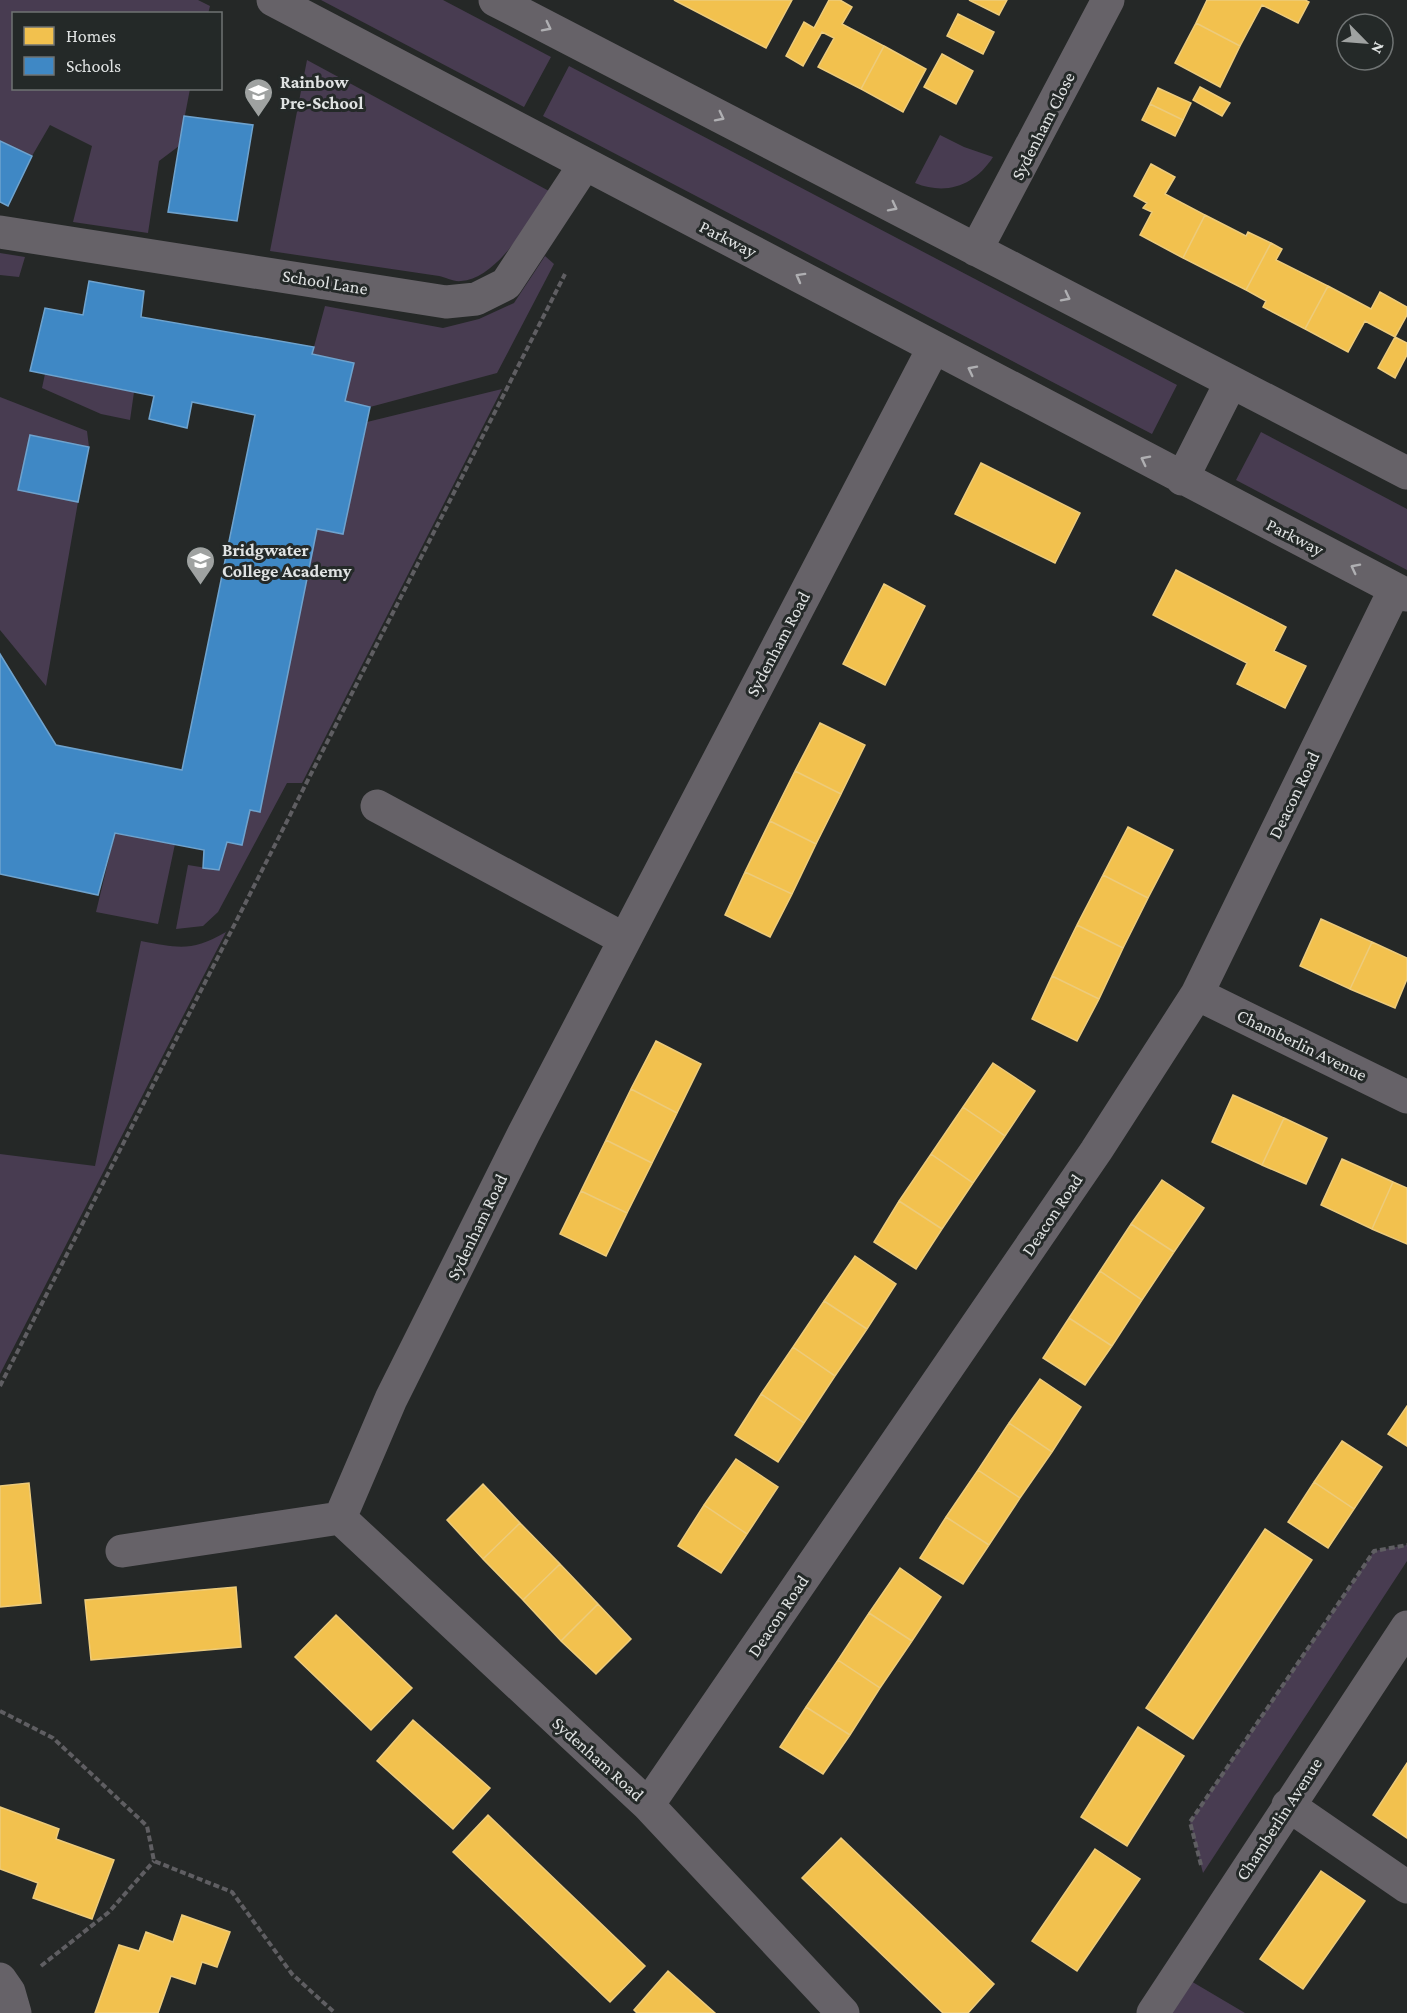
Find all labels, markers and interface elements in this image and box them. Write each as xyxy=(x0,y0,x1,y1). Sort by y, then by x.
legend xyxy=(12,12,222,90)
north arrow xyxy=(1335,12,1395,72)
one-way arrow xyxy=(541,20,552,31)
text: Homes xyxy=(66,26,116,46)
text: N xyxy=(1368,40,1388,57)
text: Schools xyxy=(66,56,121,76)
street label: Sydenham Close xyxy=(1007,69,1079,183)
place label: Rainbow Pre-School xyxy=(280,72,363,113)
school or university icon: Rainbow Pre-School xyxy=(243,76,275,118)
one-way arrow xyxy=(714,110,725,121)
one-way arrow xyxy=(887,200,898,211)
street label: Parkway xyxy=(696,216,760,262)
street label: School Lane xyxy=(281,265,369,299)
one-way arrow xyxy=(796,273,806,284)
one-way arrow xyxy=(1060,290,1071,301)
one-way arrow xyxy=(967,365,978,377)
one-way arrow xyxy=(1140,455,1151,467)
street label: Parkway xyxy=(1263,514,1327,560)
place label: Bridgwater College Academy xyxy=(222,540,352,581)
school or university icon: Bridgwater College Academy xyxy=(185,544,217,586)
one-way arrow xyxy=(1350,564,1361,576)
street label: Sydenham Road xyxy=(742,588,814,700)
street label: Deacon Road xyxy=(1264,748,1324,842)
street label: Chamberlin Avenue xyxy=(1234,1005,1370,1085)
street label: Sydenham Road xyxy=(443,1170,512,1283)
street label: Deacon Road xyxy=(1017,1170,1087,1260)
street label: Deacon Road xyxy=(743,1571,813,1661)
street label: Sydenham Road xyxy=(548,1713,648,1806)
street label: Chamberlin Avenue xyxy=(1232,1754,1326,1884)

